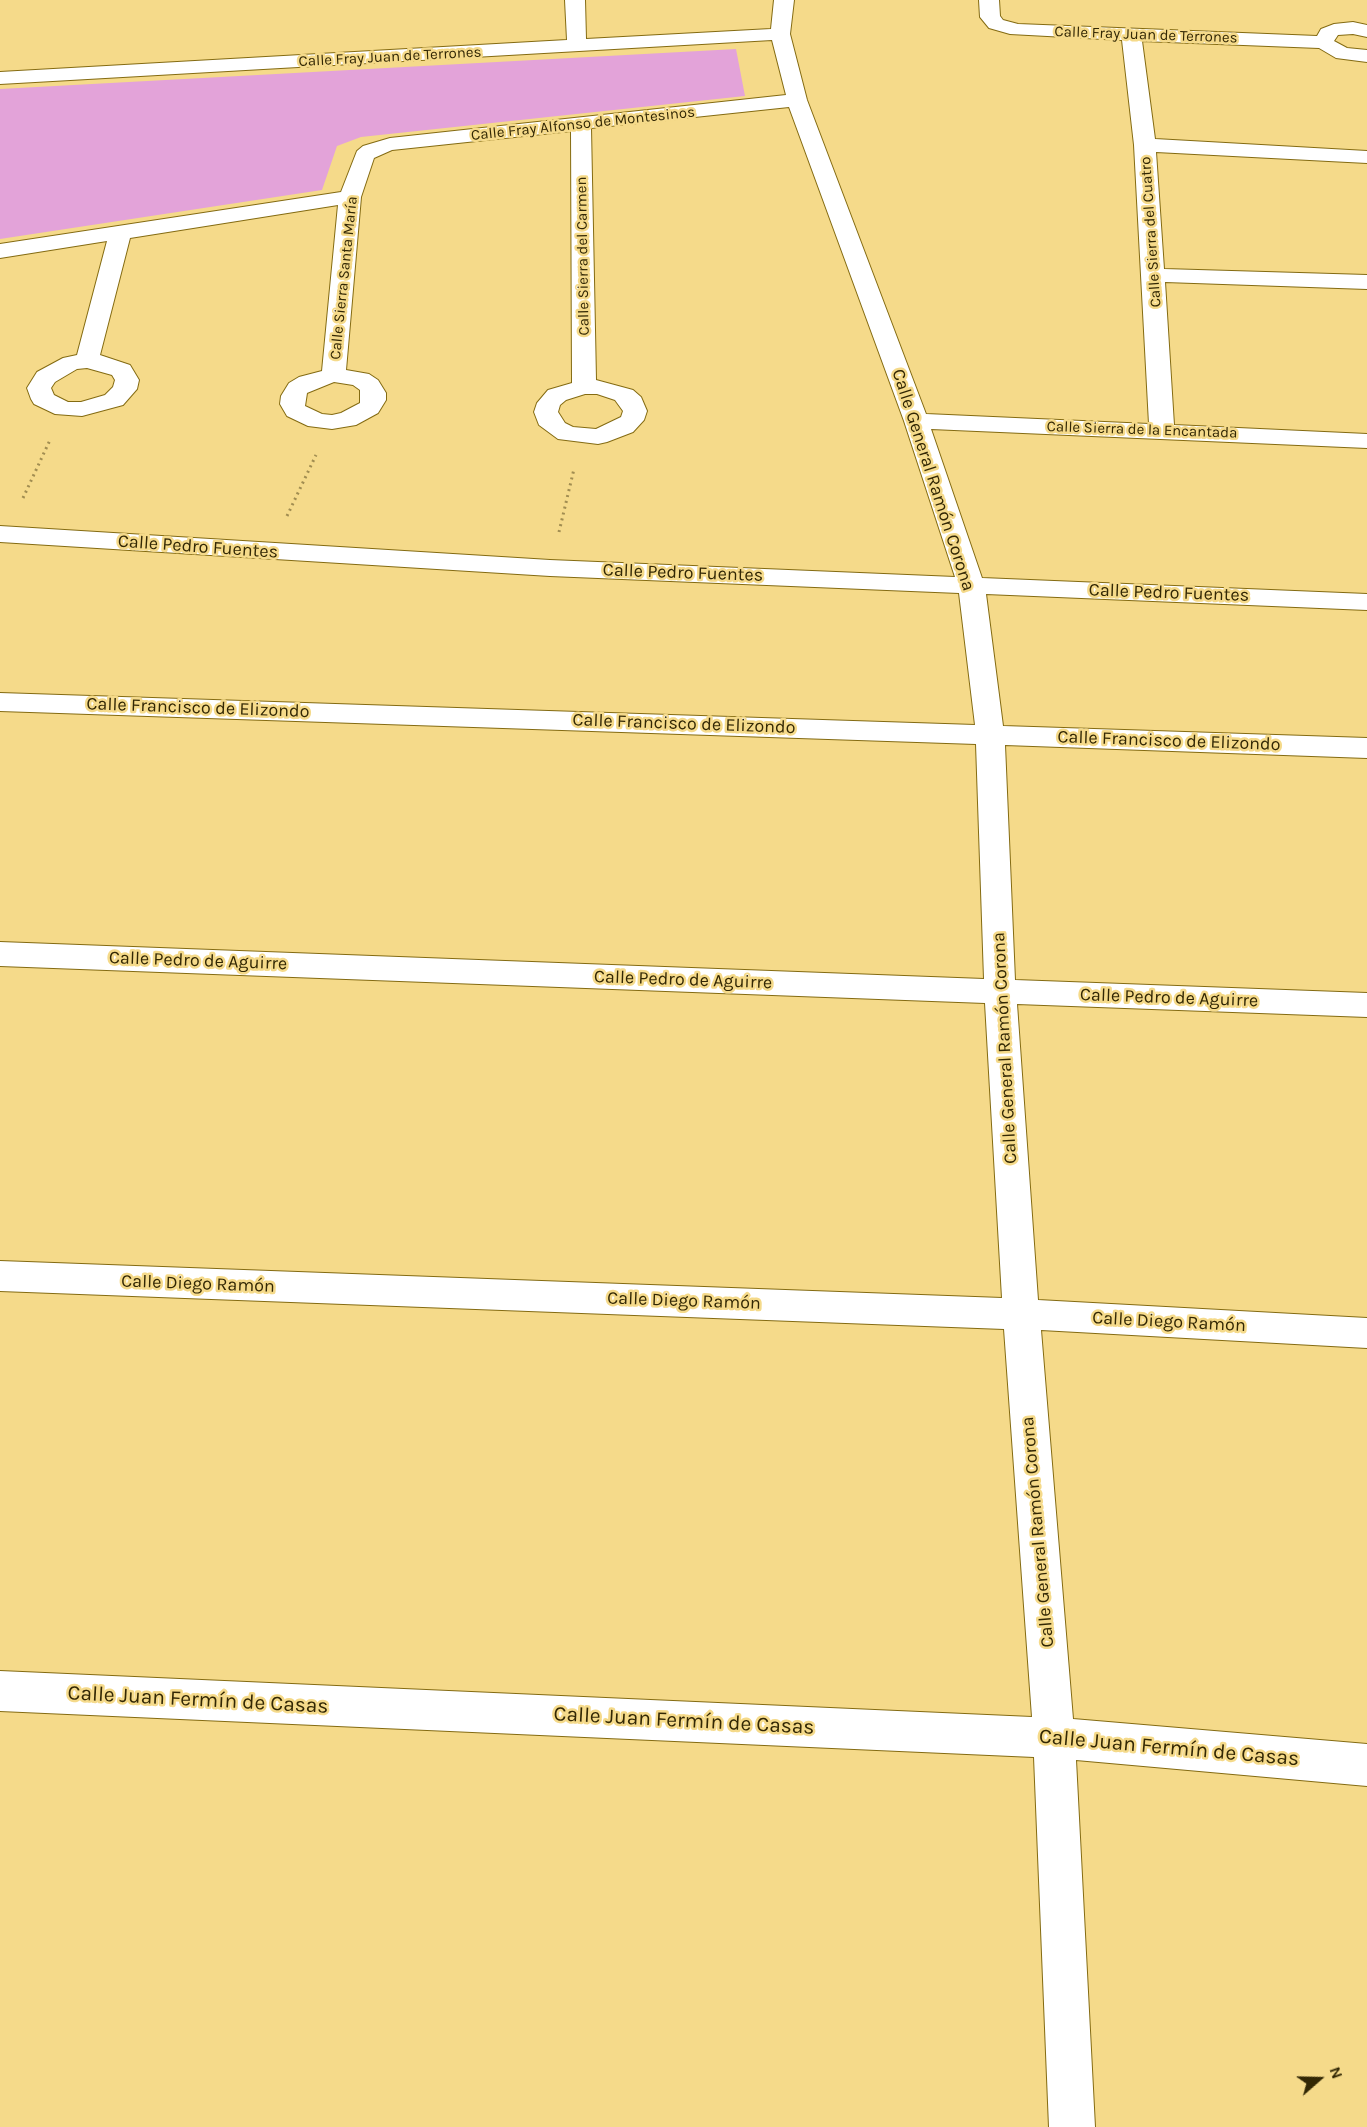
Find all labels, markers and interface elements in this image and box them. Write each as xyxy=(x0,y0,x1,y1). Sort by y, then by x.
street label: Calle Fray Juan de Terrones xyxy=(1054,23,1238,47)
street label: Calle Fray Juan de Terrones xyxy=(298,43,482,71)
street label: Calle Fray Alfonso de Montesinos xyxy=(470,103,696,145)
street label: Calle Sierra del Cuatro xyxy=(1137,156,1165,308)
street label: Calle Sierra del Carmen xyxy=(573,176,593,336)
street label: Calle Sierra Santa María xyxy=(326,196,362,360)
street label: Calle General Ramón Corona xyxy=(887,366,979,594)
street label: Calle Sierra de la Encantada xyxy=(1046,418,1238,442)
street label: Calle Pedro Fuentes xyxy=(117,531,279,563)
street label: Calle Pedro Fuentes xyxy=(602,559,764,587)
street label: Calle Pedro Fuentes xyxy=(1088,579,1250,607)
street label: Calle Francisco de Elizondo xyxy=(86,693,310,723)
street label: Calle Francisco de Elizondo xyxy=(572,709,796,739)
street label: Calle Francisco de Elizondo xyxy=(1057,726,1281,756)
street label: Calle General Ramón Corona xyxy=(988,932,1022,1164)
street label: Calle Pedro de Aguirre xyxy=(109,947,287,975)
street label: Calle Pedro de Aguirre xyxy=(594,966,772,994)
street label: Calle Pedro de Aguirre xyxy=(1080,984,1258,1012)
street label: Calle Diego Ramón xyxy=(121,1271,275,1297)
street label: Calle Diego Ramón xyxy=(607,1288,761,1314)
street label: Calle Diego Ramón xyxy=(1092,1307,1246,1337)
street label: Calle General Ramón Corona xyxy=(1017,1416,1059,1648)
street label: Calle Juan Fermín de Casas xyxy=(67,1681,329,1719)
street label: Calle Juan Fermín de Casas xyxy=(553,1702,815,1740)
street label: Calle Juan Fermín de Casas xyxy=(1038,1724,1300,1772)
north arrow xyxy=(1289,2049,1349,2109)
text: N xyxy=(1325,2064,1347,2081)

